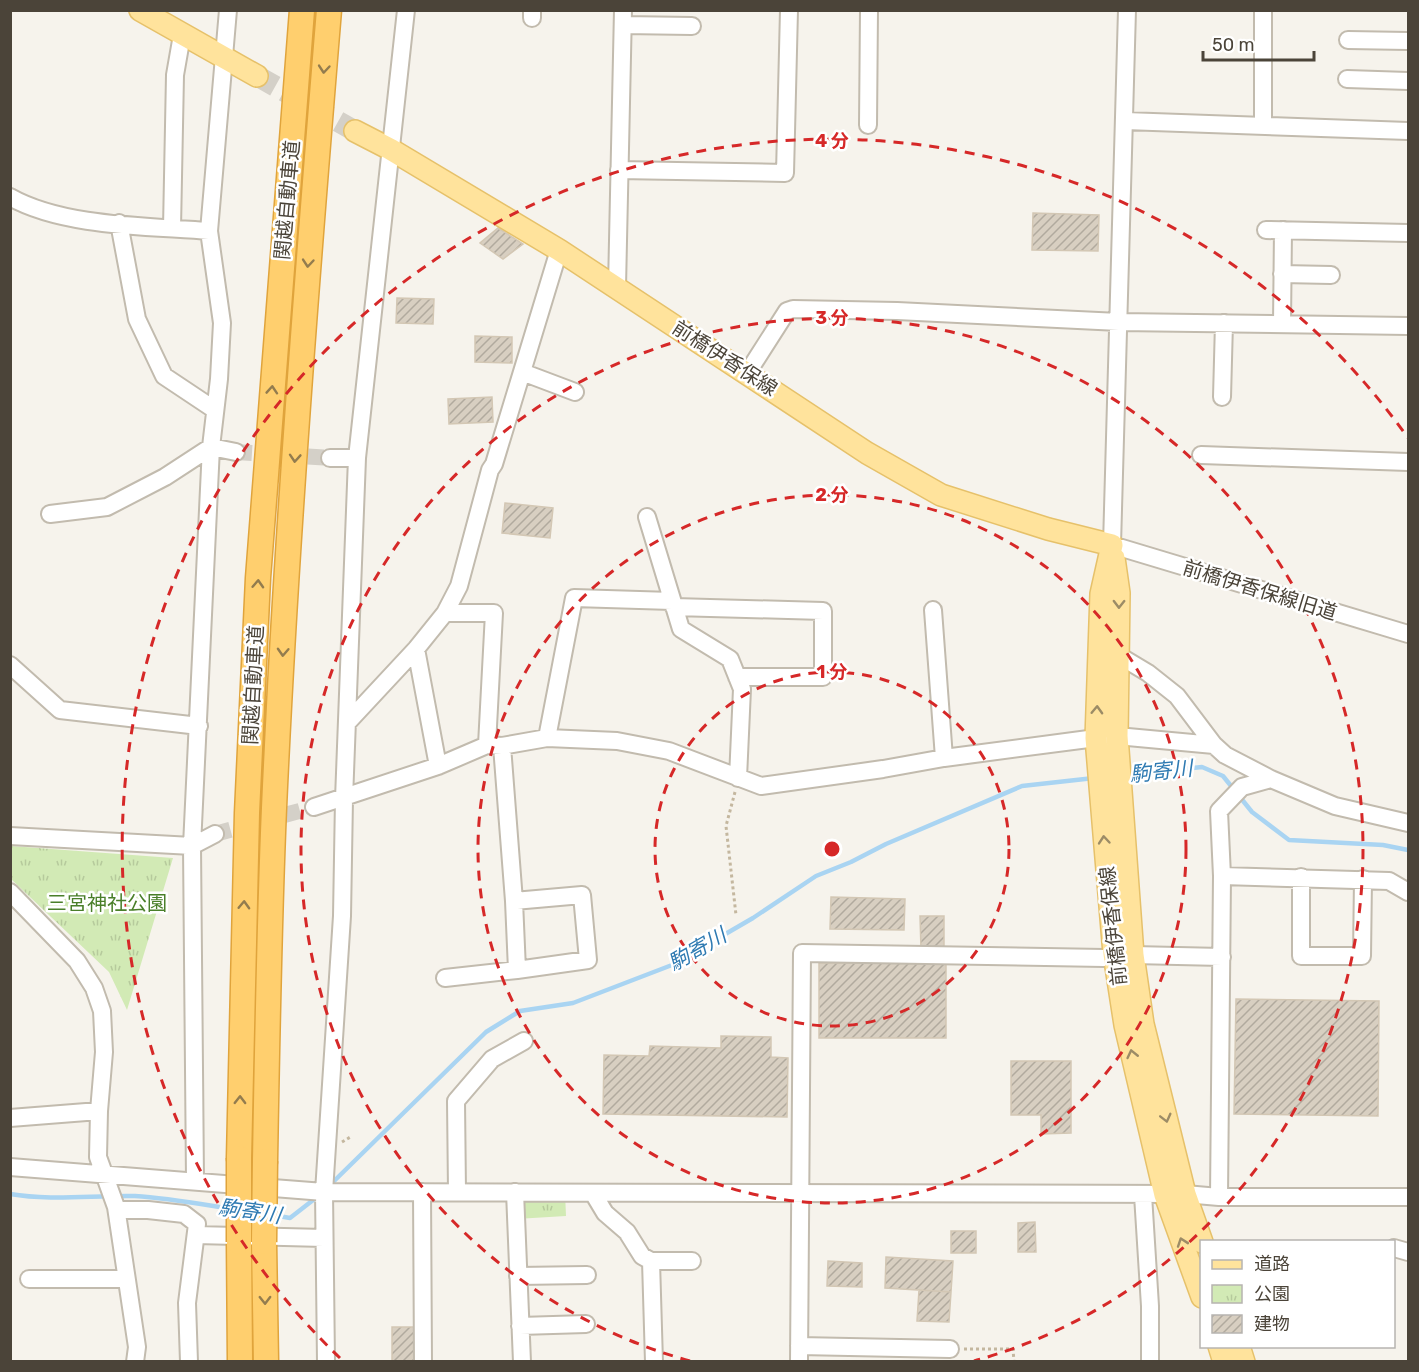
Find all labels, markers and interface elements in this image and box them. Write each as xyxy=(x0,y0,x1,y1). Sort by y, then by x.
scale bar xyxy=(1203,24,1314,62)
text: 50 m xyxy=(1212,34,1255,56)
one-way arrow xyxy=(318,64,331,73)
text: 4 分 xyxy=(815,130,849,152)
street label: 関越自動車道 xyxy=(270,139,304,261)
one-way arrow xyxy=(302,259,315,268)
text: 3 分 xyxy=(815,307,849,329)
street label: 前橋伊香保線 xyxy=(668,315,782,401)
one-way arrow xyxy=(266,385,279,394)
one-way arrow xyxy=(288,453,301,462)
text: 2 分 xyxy=(815,484,849,506)
street label: 前橋伊香保線旧道 xyxy=(1180,555,1340,625)
one-way arrow xyxy=(252,580,265,589)
one-way arrow xyxy=(1112,599,1125,608)
street label: 関越自動車道 xyxy=(238,624,268,746)
one-way arrow xyxy=(276,648,289,657)
text: 1 分 xyxy=(817,661,847,683)
one-way arrow xyxy=(1091,705,1104,714)
water label: 駒寄川 xyxy=(1128,755,1196,787)
one-way arrow xyxy=(1098,835,1111,844)
centre of rings xyxy=(822,839,842,859)
street label: 前橋伊香保線 xyxy=(1095,865,1131,987)
park label: 三宮神社公園 xyxy=(47,891,167,915)
one-way arrow xyxy=(238,900,251,909)
water label: 駒寄川 xyxy=(663,921,732,976)
one-way arrow xyxy=(1126,1049,1139,1059)
one-way arrow xyxy=(234,1095,246,1104)
one-way arrow xyxy=(1159,1113,1172,1123)
water label: 駒寄川 xyxy=(217,1194,285,1228)
one-way arrow xyxy=(1177,1237,1190,1248)
legend xyxy=(1200,1240,1395,1348)
text: 道路 xyxy=(1254,1253,1290,1275)
text: 公園 xyxy=(1254,1283,1290,1305)
one-way arrow xyxy=(259,1296,271,1305)
text: 建物 xyxy=(1254,1313,1290,1335)

